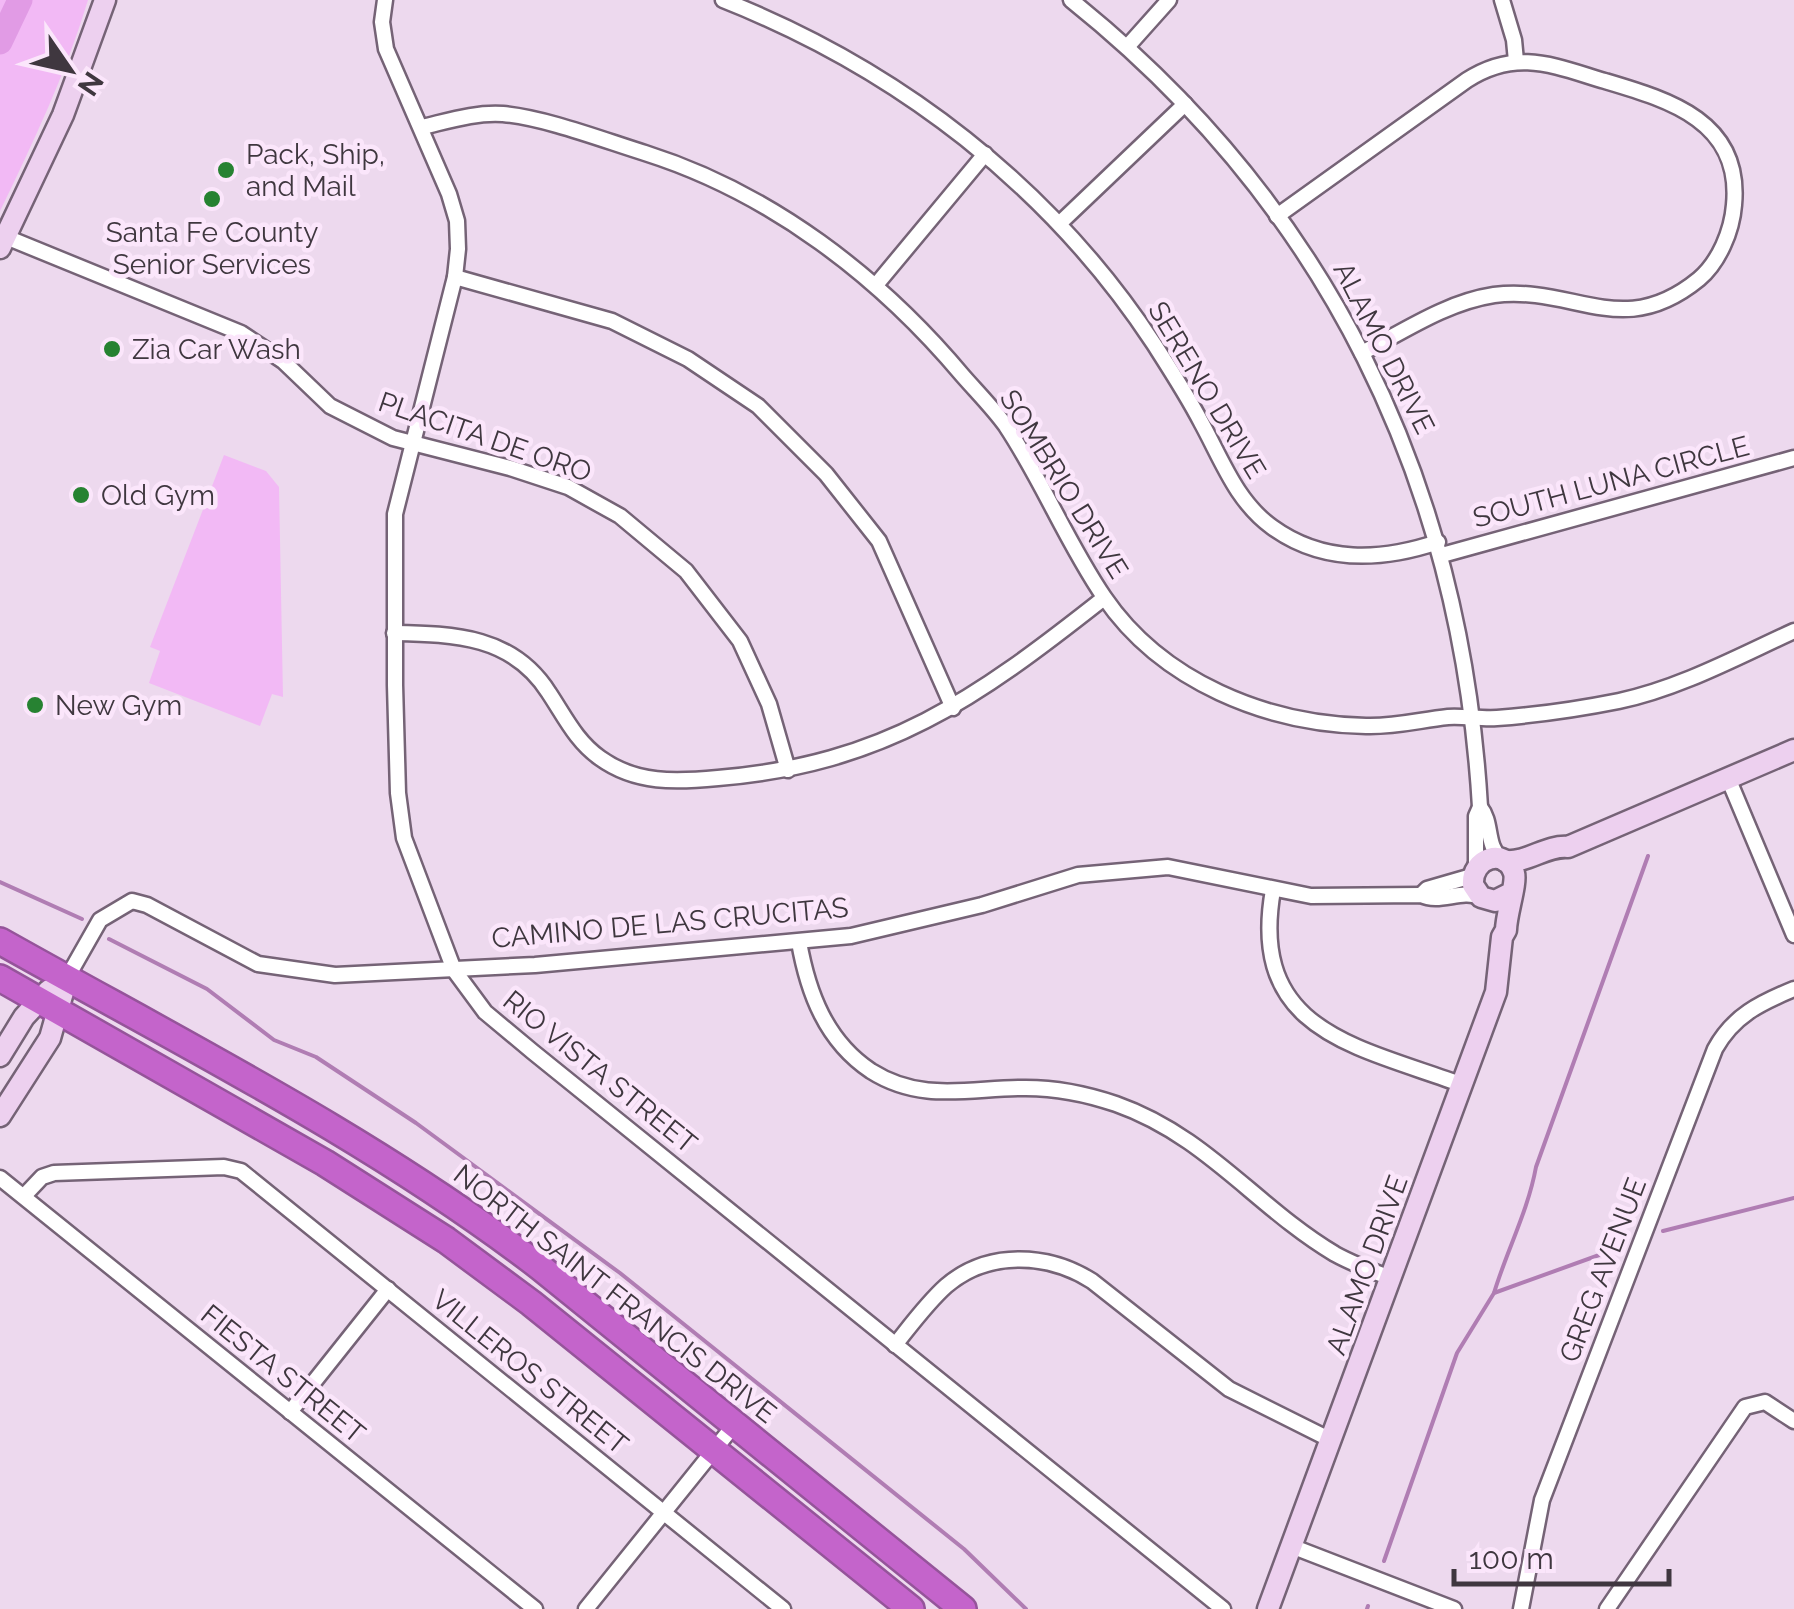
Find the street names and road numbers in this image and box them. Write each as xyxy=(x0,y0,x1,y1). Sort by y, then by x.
street label: ALAMO DRIVE xyxy=(1327,257,1441,439)
street label: SERENO DRIVE xyxy=(1141,296,1273,484)
street label: SOMBRIO DRIVE xyxy=(993,384,1135,584)
street label: PLACITA DE ORO xyxy=(374,385,596,489)
street label: SOUTH LUNA CIRCLE xyxy=(1469,429,1753,535)
street label: CAMINO DE LAS CRUCITAS xyxy=(490,891,850,955)
street label: RIO VISTA STREET xyxy=(497,984,703,1160)
street label: NORTH SAINT FRANCIS DRIVE xyxy=(447,1158,783,1430)
street label: ALAMO DRIVE xyxy=(1319,1171,1415,1359)
street label: GREG AVENUE xyxy=(1553,1173,1653,1367)
street label: VILLEROS STREET xyxy=(425,1283,635,1461)
street label: FIESTA STREET xyxy=(194,1298,372,1450)

